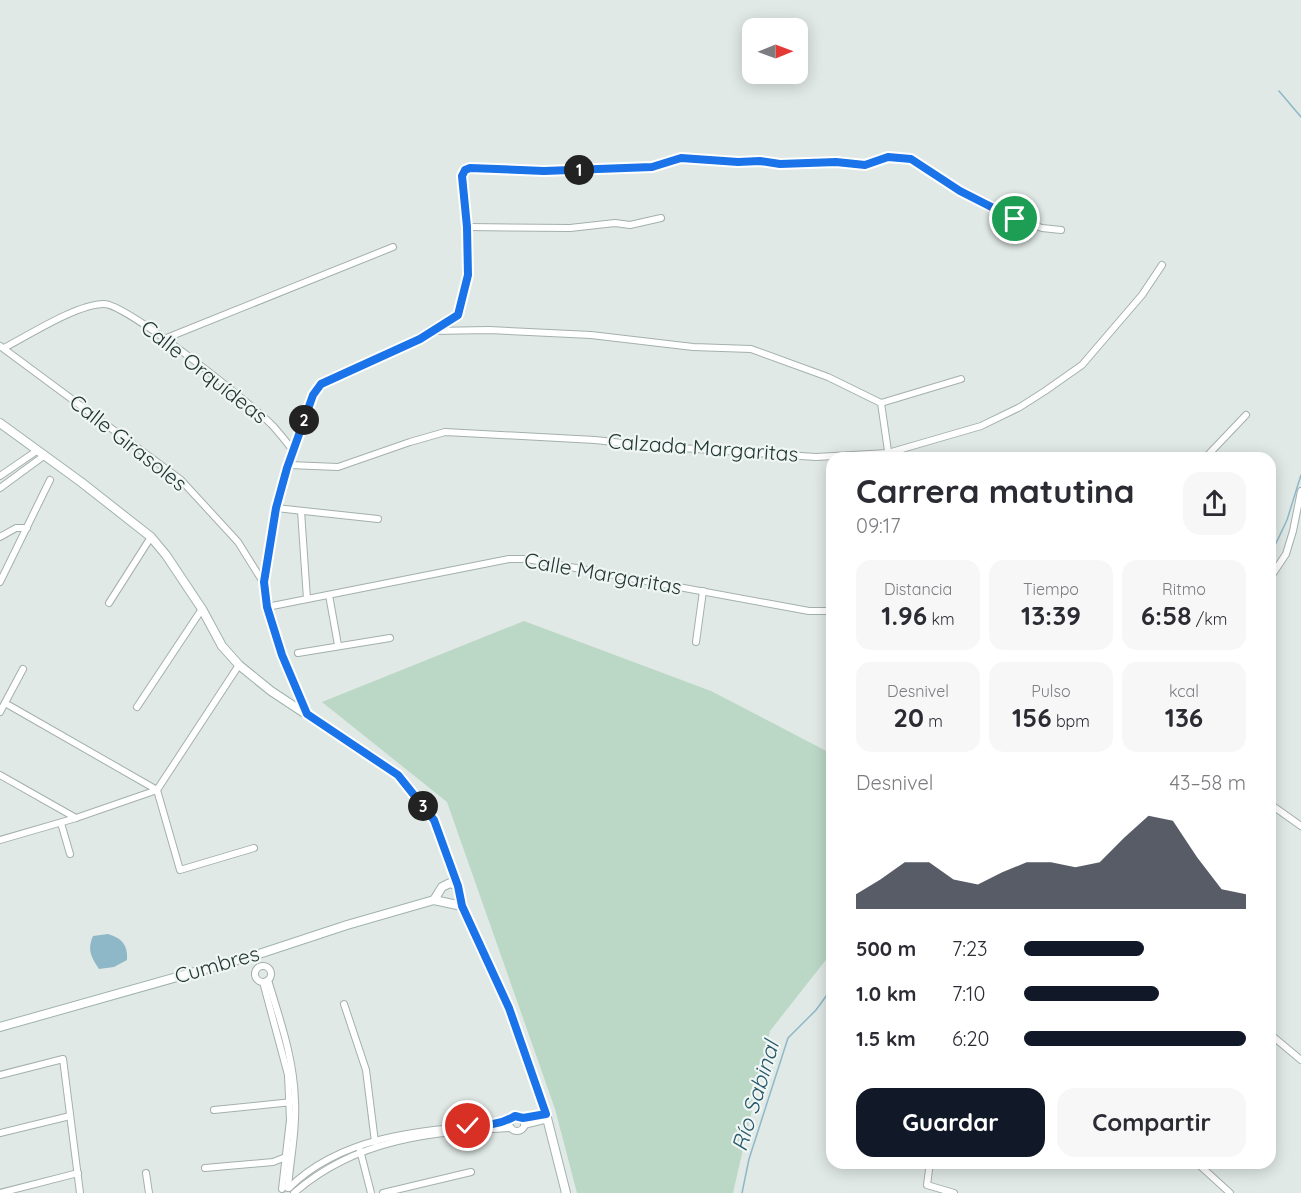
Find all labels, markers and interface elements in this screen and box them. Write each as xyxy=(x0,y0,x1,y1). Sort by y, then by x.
north arrow xyxy=(742,18,808,84)
map controls xyxy=(742,18,808,84)
pin: 1 xyxy=(564,155,594,185)
text: 1 xyxy=(576,160,582,180)
pin xyxy=(989,193,1040,244)
icon: arrive xyxy=(998,202,1031,235)
street label: Calle Orquídeas xyxy=(136,314,273,429)
street label: Calle Girasoles xyxy=(65,388,193,496)
pin: 2 xyxy=(289,405,319,435)
text: 2 xyxy=(299,410,309,430)
street label: Calzada Margaritas xyxy=(607,427,799,467)
text: Carrera matutina xyxy=(856,470,1134,511)
button: share xyxy=(1183,472,1246,535)
text: 09:17 xyxy=(856,513,900,538)
street label: Calle Margaritas xyxy=(522,546,684,600)
text: Distancia xyxy=(884,579,952,599)
text: Tiempo xyxy=(1023,579,1079,599)
text: Ritmo xyxy=(1162,579,1206,599)
text: 1.96 xyxy=(881,599,927,632)
text: 13:39 xyxy=(1021,599,1081,632)
text: 6:58 xyxy=(1141,599,1191,632)
text: km xyxy=(927,609,955,629)
text: /km xyxy=(1191,609,1227,629)
text: Desnivel xyxy=(887,681,949,701)
text: Pulso xyxy=(1031,681,1071,701)
text: kcal xyxy=(1169,681,1199,701)
text: 20 xyxy=(893,701,924,734)
text: 156 xyxy=(1012,701,1052,734)
text: 136 xyxy=(1165,701,1203,734)
text: m xyxy=(924,711,943,731)
text: bpm xyxy=(1052,711,1090,731)
text: Desnivel xyxy=(856,770,933,795)
text: 43–58 m xyxy=(1169,770,1246,795)
pin: 3 xyxy=(408,791,438,821)
text: 3 xyxy=(419,796,427,816)
text: 500 m xyxy=(856,936,916,961)
text: 7:23 xyxy=(952,936,988,961)
street label: Cumbres xyxy=(171,940,262,989)
text: 1.0 km xyxy=(856,981,916,1006)
text: 7:10 xyxy=(952,981,985,1006)
text: 1.5 km xyxy=(856,1026,916,1051)
text: 6:20 xyxy=(952,1026,989,1051)
water label: Río Sabinal xyxy=(725,1035,786,1154)
button: Guardar xyxy=(856,1088,1045,1157)
button: Compartir xyxy=(1057,1088,1246,1157)
pin xyxy=(442,1100,493,1151)
icon: check xyxy=(451,1109,484,1142)

